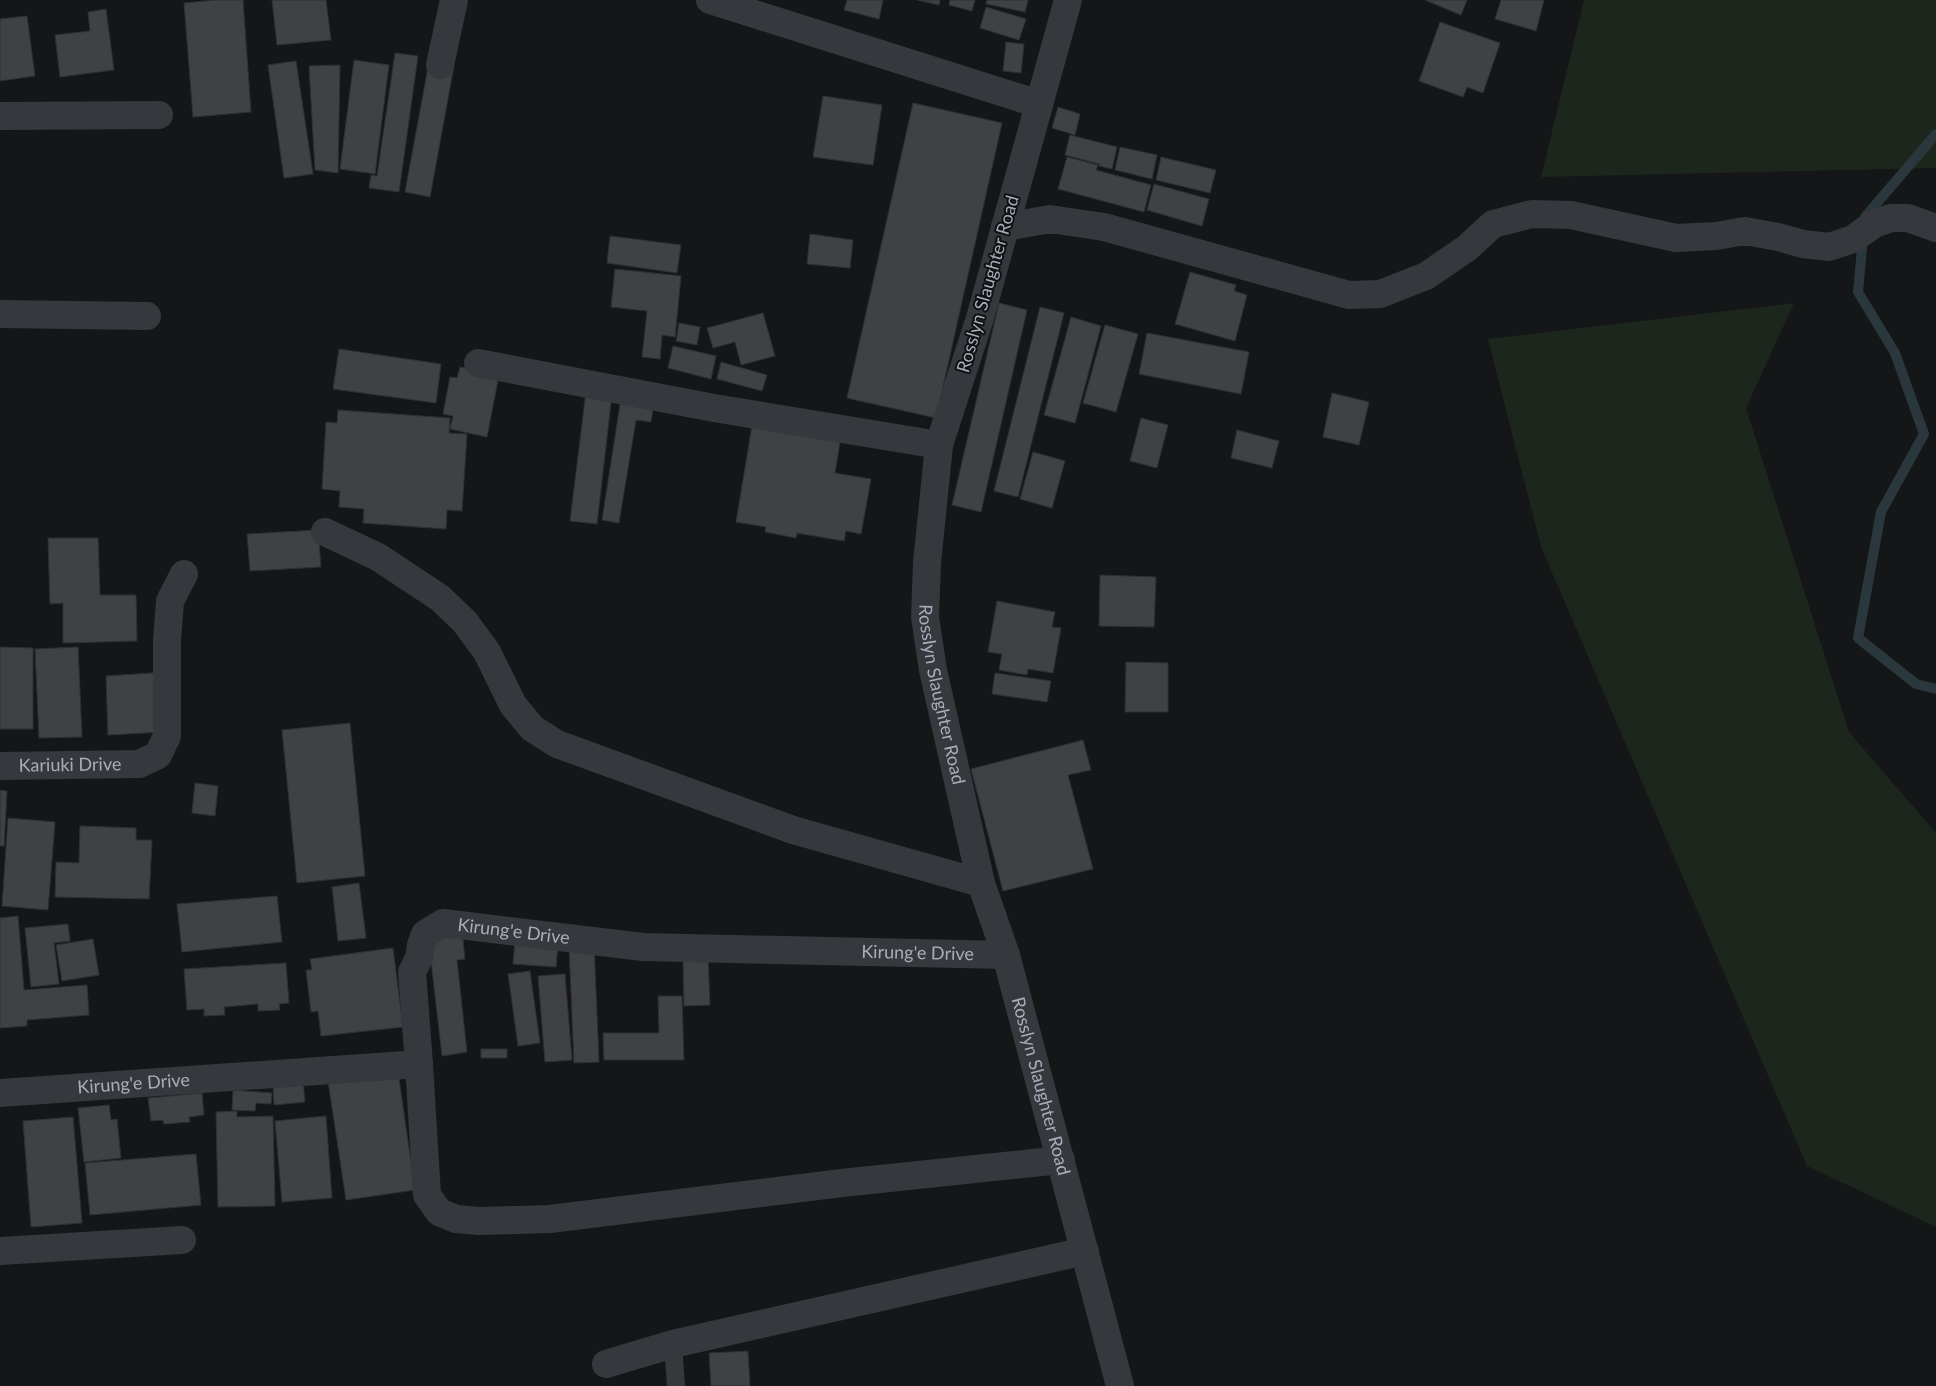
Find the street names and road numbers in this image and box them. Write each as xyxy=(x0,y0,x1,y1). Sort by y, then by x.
street label: Rosslyn Slaughter Road xyxy=(951,193,1023,375)
street label: Rosslyn Slaughter Road xyxy=(915,604,970,786)
street label: Kariuki Drive xyxy=(18,752,122,776)
street label: Kirung'e Drive xyxy=(456,913,571,948)
street label: Kirung'e Drive xyxy=(861,940,974,964)
street label: Rosslyn Slaughter Road xyxy=(1008,994,1076,1178)
street label: Kirung'e Drive xyxy=(77,1068,191,1098)

